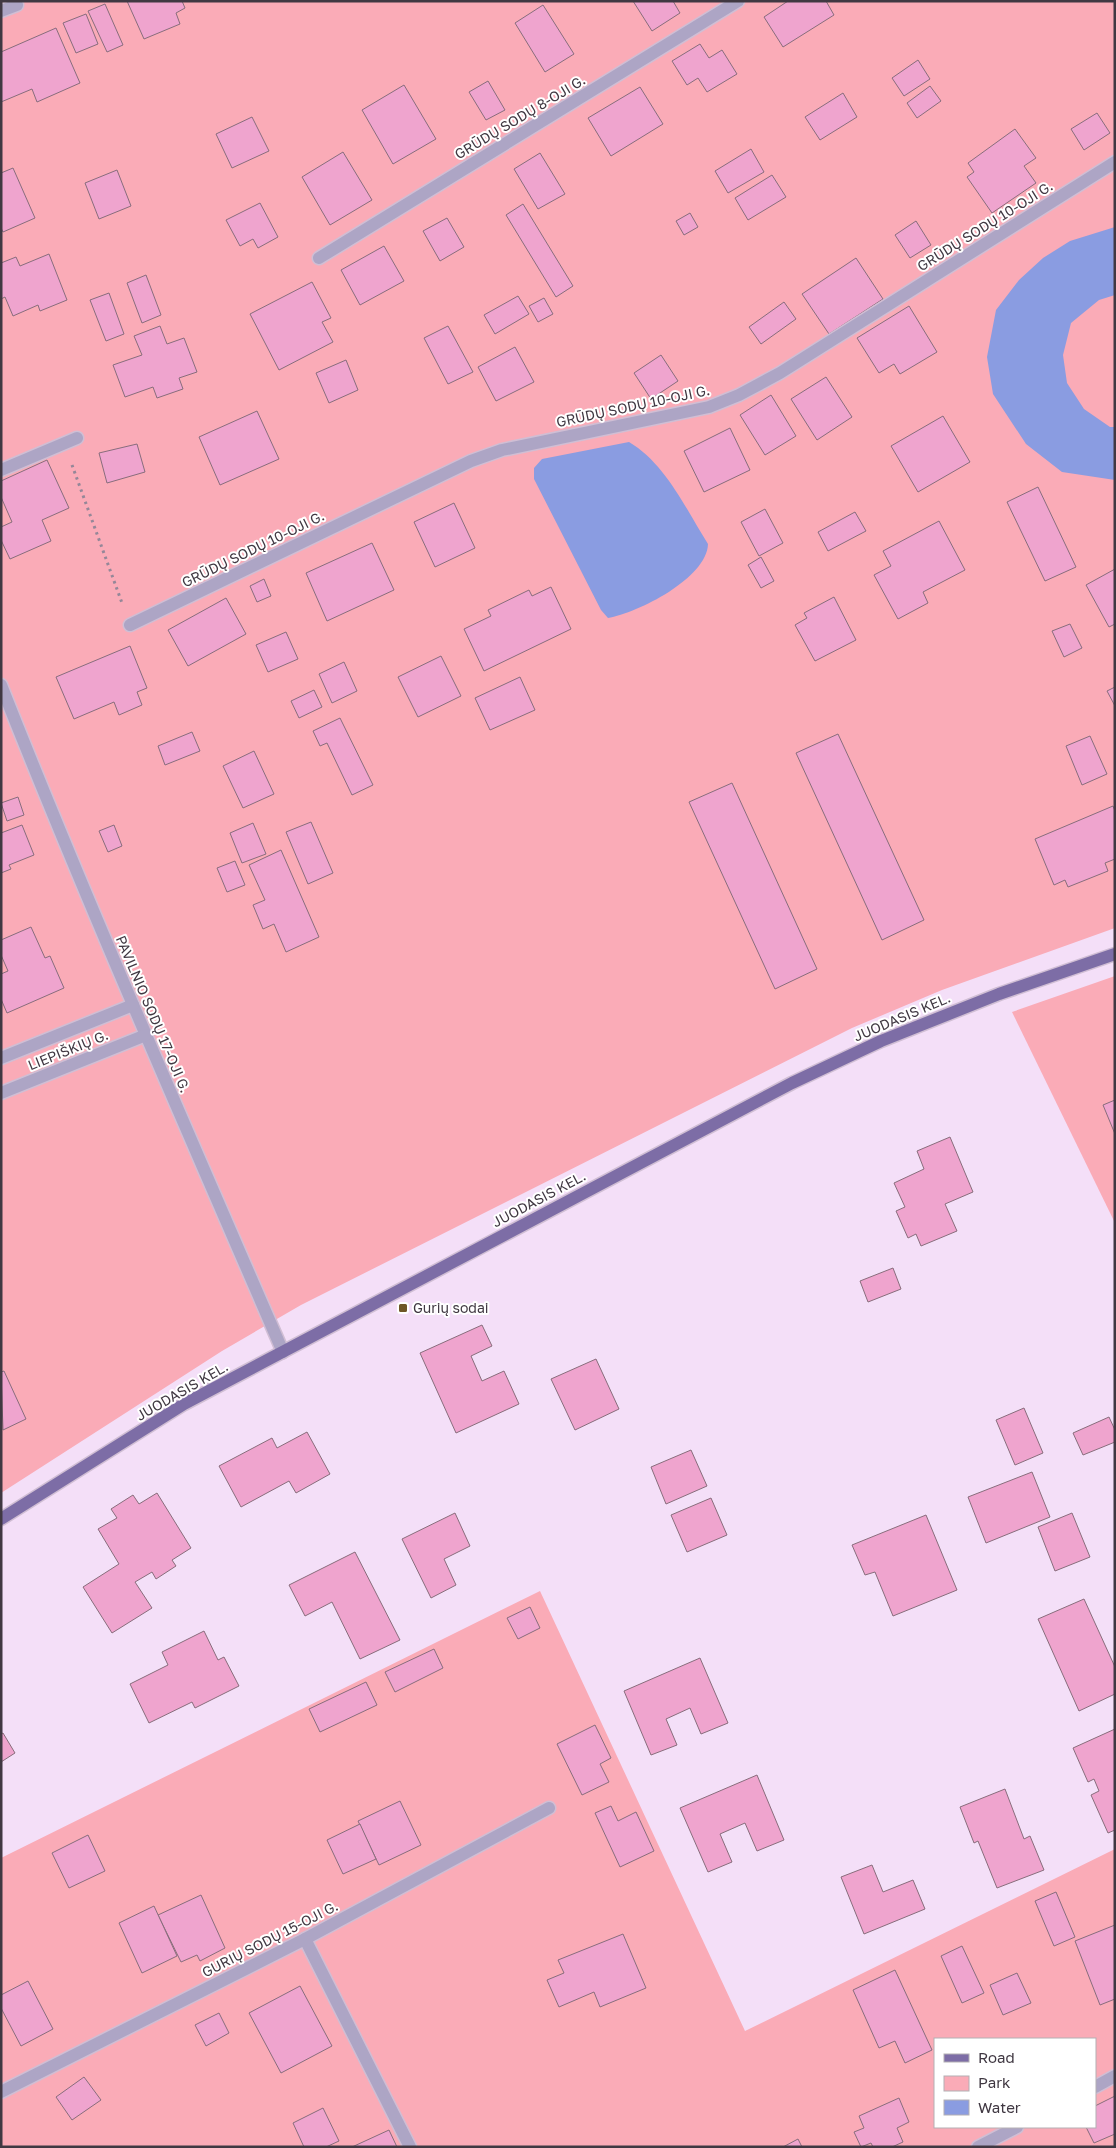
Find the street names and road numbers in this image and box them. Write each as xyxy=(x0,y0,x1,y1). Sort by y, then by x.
street label: GRŪDŲ SODŲ 8-OJI G. xyxy=(451,71,588,162)
street label: GRŪDŲ SODŲ 10-OJI G. xyxy=(914,177,1056,274)
street label: GRŪDŲ SODŲ 10-OJI G. xyxy=(555,381,711,430)
street label: GRŪDŲ SODŲ 10-OJI G. xyxy=(179,507,327,590)
street label: PAVILNIO SODŲ 17-OJI G. xyxy=(113,933,194,1095)
street label: JUODASIS KEL. xyxy=(851,988,953,1045)
street label: LIEPIŠKIŲ G. xyxy=(25,1026,110,1073)
street label: JUODASIS KEL. xyxy=(489,1167,588,1230)
street label: JUODASIS KEL. xyxy=(133,1357,231,1424)
street label: GURIŲ SODŲ 15-OJI G. xyxy=(199,1897,341,1980)

